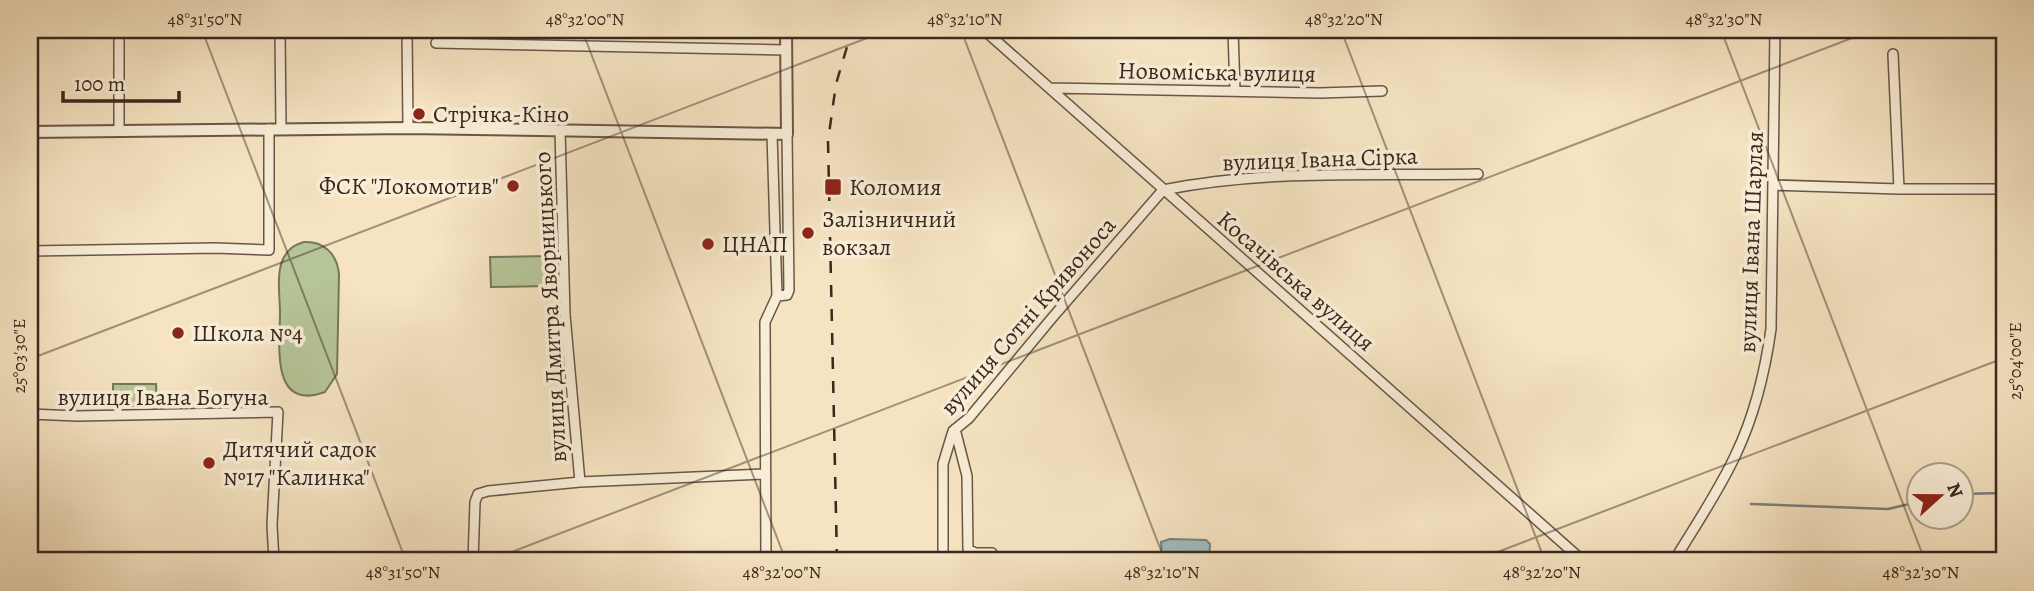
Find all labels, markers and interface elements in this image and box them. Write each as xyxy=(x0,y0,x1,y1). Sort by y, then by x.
text: 48°31'50"N xyxy=(168,7,242,31)
text: 48°32'00"N xyxy=(545,7,625,31)
text: 48°32'10"N xyxy=(927,7,1003,31)
text: 48°32'20"N xyxy=(1305,7,1383,31)
text: 48°32'30"N xyxy=(1686,7,1763,31)
street label: Новоміська вулиця xyxy=(1118,54,1316,90)
scale bar xyxy=(63,60,178,104)
text: 100 m xyxy=(74,70,125,98)
place label: Стрічка-Кіно xyxy=(433,98,569,130)
marker: Стрічка-Кіно xyxy=(411,106,427,122)
street label: вулиця Івана Шарлая xyxy=(1731,131,1771,353)
street label: вулиця Івана Сірка xyxy=(1222,140,1418,178)
street label: вулиця Дмитра Яворницького xyxy=(526,151,574,463)
place label: ФСК "Локомотив" xyxy=(319,170,499,202)
place label: Коломия xyxy=(849,171,942,203)
marker: Коломия xyxy=(823,177,843,197)
marker: ФСК "Локомотив" xyxy=(505,178,521,194)
place label: Залізничний вокзал xyxy=(822,203,956,263)
street label: Косачівська вулиця xyxy=(1210,203,1382,359)
street label: вулиця Сотні Кривоноса xyxy=(933,210,1123,422)
marker: Залізничний вокзал xyxy=(800,225,816,241)
place label: ЦНАП xyxy=(722,228,788,260)
marker: ЦНАП xyxy=(700,236,716,252)
place label: Школа №4 xyxy=(192,317,303,349)
text: 25°03'30"E xyxy=(7,318,31,394)
text: 25°04'00"E xyxy=(2003,322,2027,400)
marker: Школа №4 xyxy=(170,325,186,341)
street label: вулиця Івана Богуна xyxy=(58,381,268,413)
place label: Дитячий садок №17 "Калинка" xyxy=(223,433,377,493)
marker: Дитячий садок №17 "Калинка" xyxy=(201,455,217,471)
north arrow xyxy=(1904,462,1974,532)
text: N xyxy=(1940,479,1970,502)
text: 48°31'50"N xyxy=(366,560,440,584)
text: 48°32'00"N xyxy=(742,560,822,584)
text: 48°32'10"N xyxy=(1124,560,1200,584)
text: 48°32'20"N xyxy=(1503,560,1581,584)
text: 48°32'30"N xyxy=(1883,560,1960,584)

